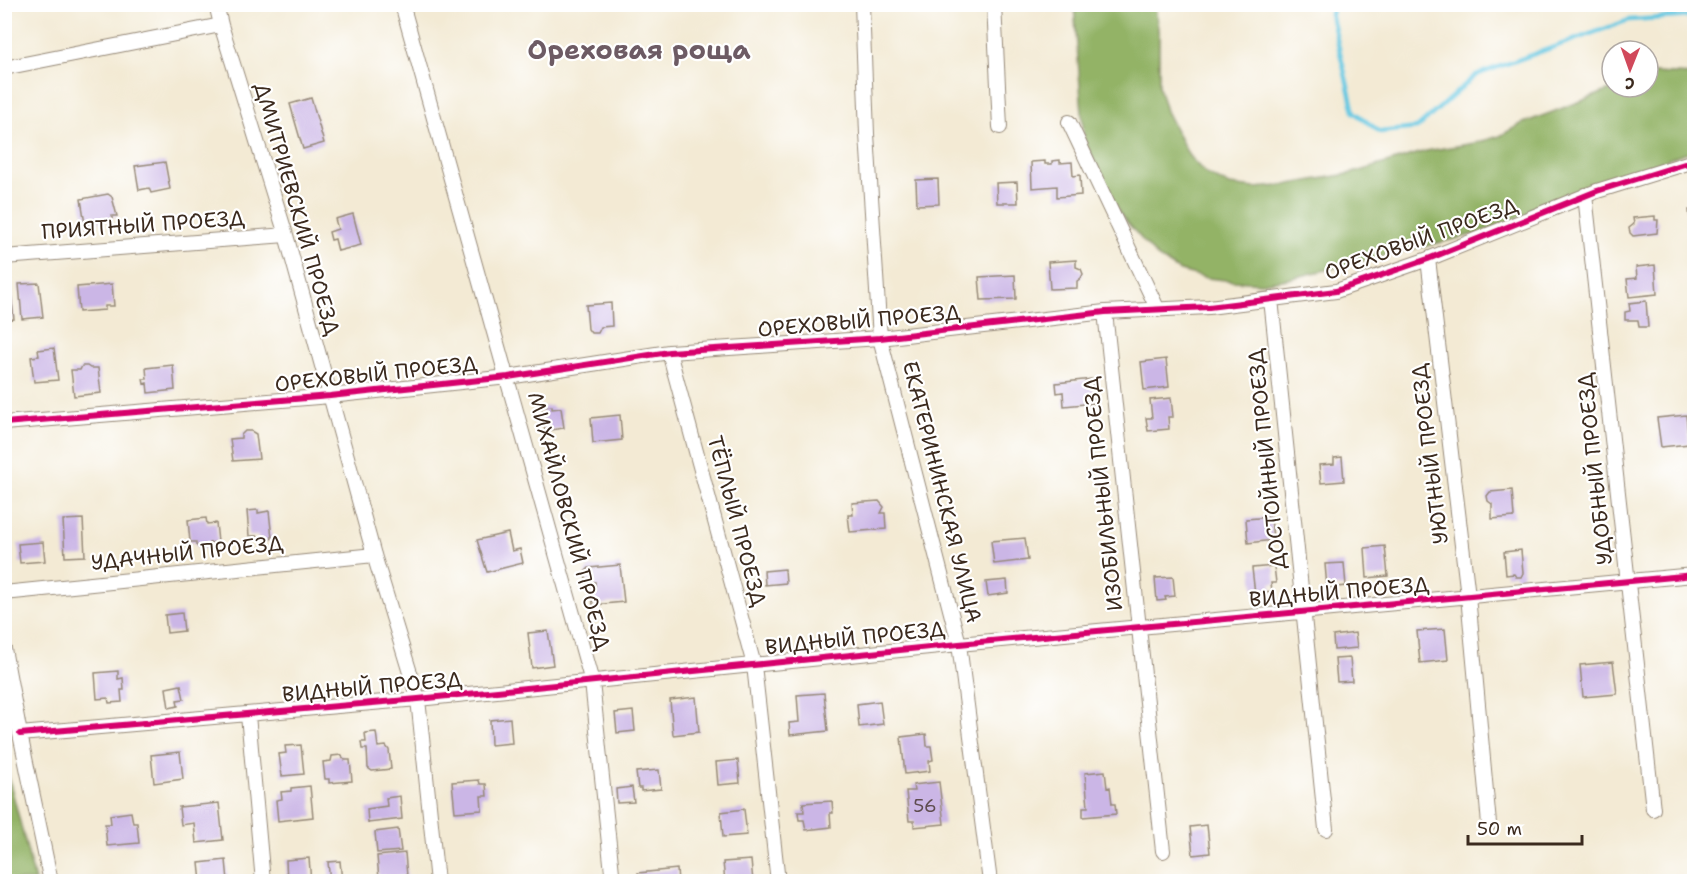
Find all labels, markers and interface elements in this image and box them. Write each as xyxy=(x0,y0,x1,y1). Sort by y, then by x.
district label: Ореховая роща xyxy=(527,31,751,68)
north arrow xyxy=(1600,39,1660,99)
text: С xyxy=(1624,73,1635,94)
street label: ДМИТРИЕВСКИЙ ПРОЕЗД xyxy=(248,80,347,339)
street label: ОРЕХОВЫЙ ПРОЕЗД xyxy=(1321,191,1522,287)
street label: ПРИЯТНЫЙ ПРОЕЗД xyxy=(41,204,246,246)
street label: ОРЕХОВЫЙ ПРОЕЗД xyxy=(756,298,962,344)
street label: ДОСТОЙНЫЙ ПРОЕЗД xyxy=(1241,347,1293,571)
street label: ОРЕХОВЫЙ ПРОЕЗД xyxy=(273,349,479,399)
street label: ЕКАТЕРИНИНСКАЯ УЛИЦА xyxy=(896,358,988,626)
street label: УЮТНЫЙ ПРОЕЗД xyxy=(1405,362,1455,546)
street label: УДОБНЫЙ ПРОЕЗД xyxy=(1571,371,1619,567)
street label: ИЗОБИЛЬНЫЙ ПРОЕЗД xyxy=(1077,375,1129,612)
street label: МИХАЙЛОВСКИЙ ПРОЕЗД xyxy=(521,389,617,653)
street label: ТЁПЛЫЙ ПРОЕЗД xyxy=(701,433,773,610)
street label: УДАЧНЫЙ ПРОЕЗД xyxy=(90,529,285,577)
street label: ВИДНЫЙ ПРОЕЗД xyxy=(1248,570,1430,614)
street label: ВИДНЫЙ ПРОЕЗД xyxy=(764,615,946,661)
street label: ВИДНЫЙ ПРОЕЗД xyxy=(281,665,463,709)
house number: 56 xyxy=(913,794,937,818)
scale bar xyxy=(1468,808,1582,846)
text: 50 m xyxy=(1477,817,1522,841)

